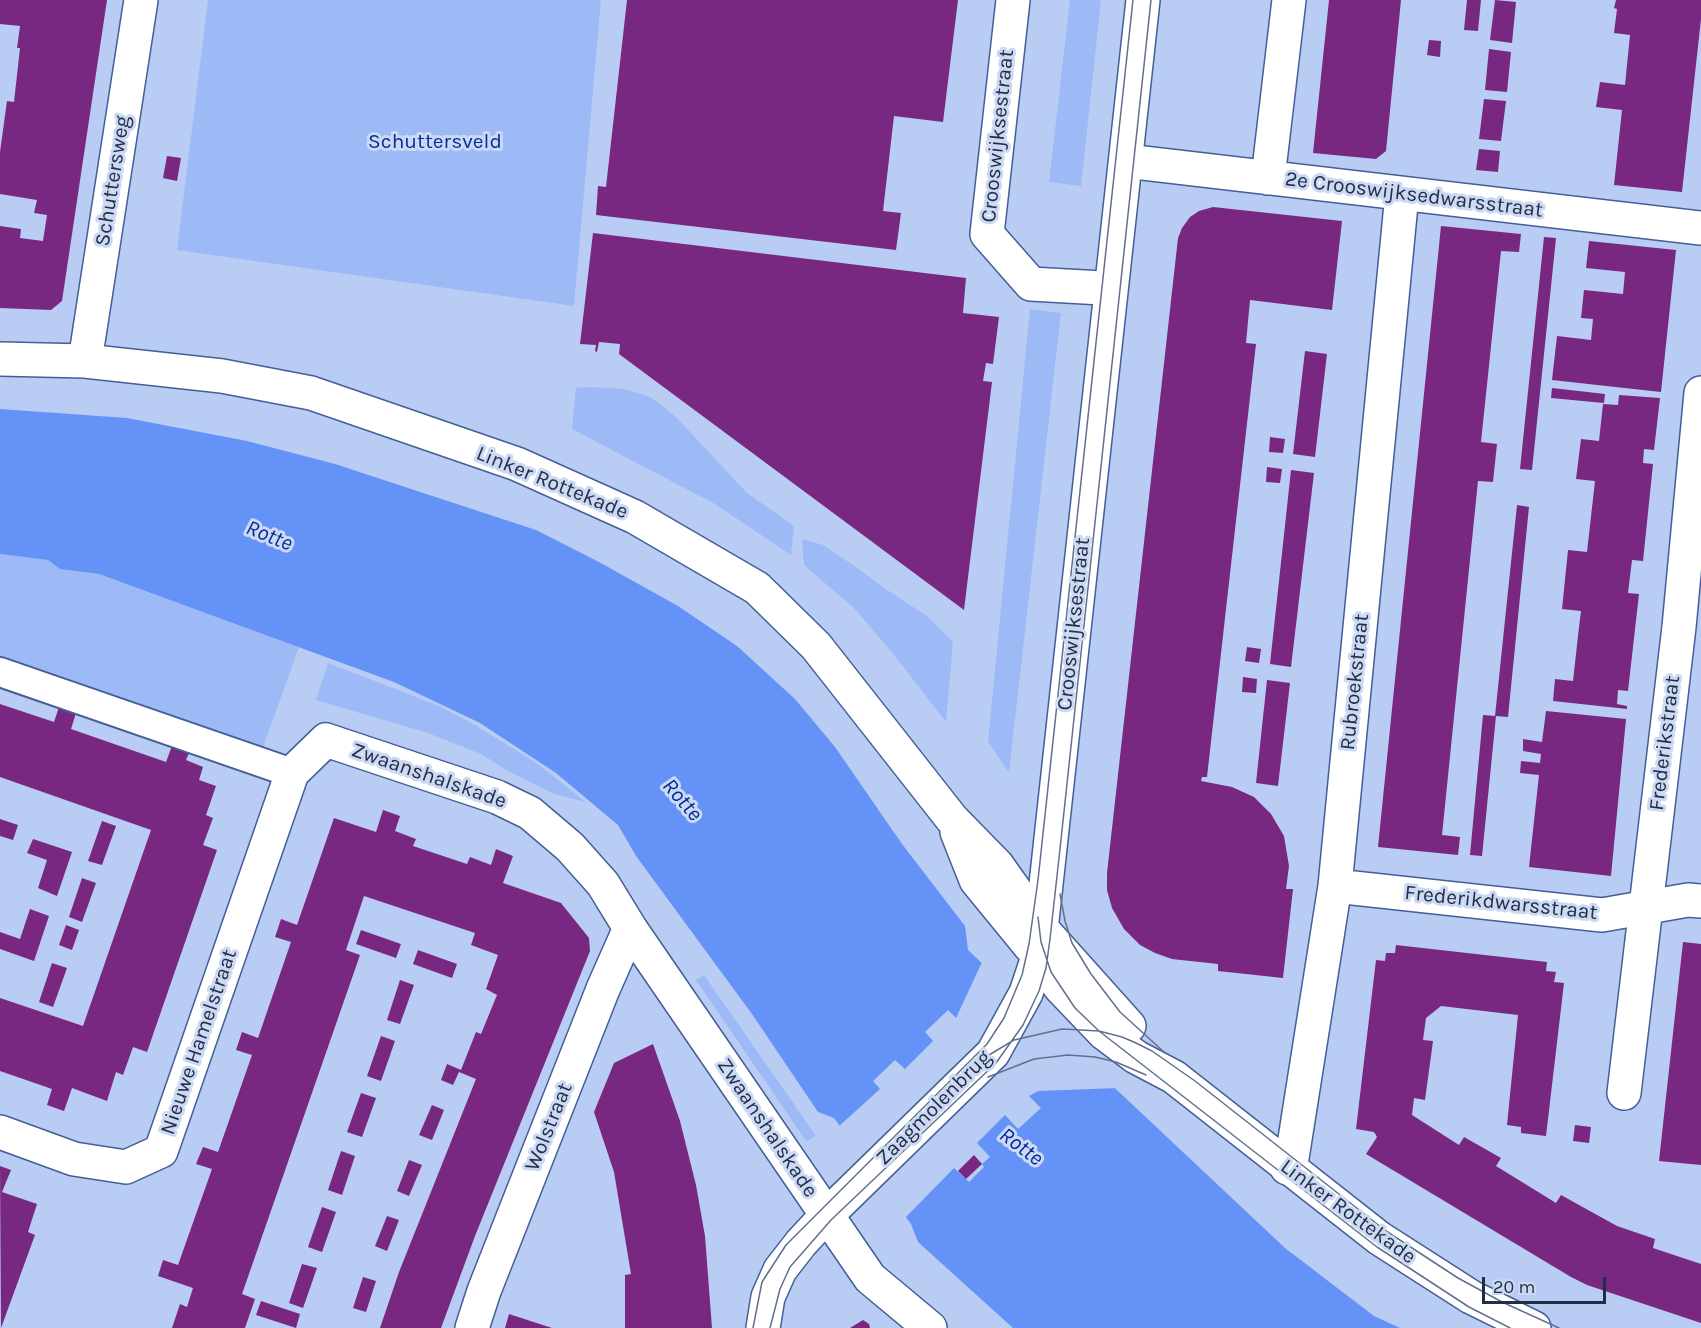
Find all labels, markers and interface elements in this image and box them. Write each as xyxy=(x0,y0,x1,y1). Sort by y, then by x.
street label: Crooswijksestraat xyxy=(976,48,1020,224)
street label: Schuttersweg xyxy=(90,114,136,248)
park label: Schuttersveld xyxy=(368,129,502,155)
street label: 2e Crooswijksedwarsstraat xyxy=(1284,167,1544,223)
street label: Linker Rottekade xyxy=(472,441,632,525)
water label: Rotte xyxy=(242,515,296,557)
street label: Crooswijksestraat xyxy=(1052,536,1096,712)
street label: Rubroekstraat xyxy=(1335,612,1375,752)
street label: Frederikstraat xyxy=(1644,674,1686,812)
street label: Zwaanshalskade xyxy=(348,738,510,814)
water label: Rotte xyxy=(656,773,708,827)
street label: Frederikdwarsstraat xyxy=(1403,880,1599,926)
street label: Nieuwe Hamelstraat xyxy=(155,946,243,1138)
street label: Zaagmolenbrug xyxy=(871,1045,997,1171)
street label: Zwaanshalskade xyxy=(711,1054,823,1202)
street label: Wolstraat xyxy=(520,1079,578,1175)
water label: Rotte xyxy=(994,1122,1048,1172)
street label: Linker Rottekade xyxy=(1275,1154,1421,1270)
scale bar xyxy=(1485,1265,1610,1303)
text: 20 m xyxy=(1493,1276,1535,1298)

